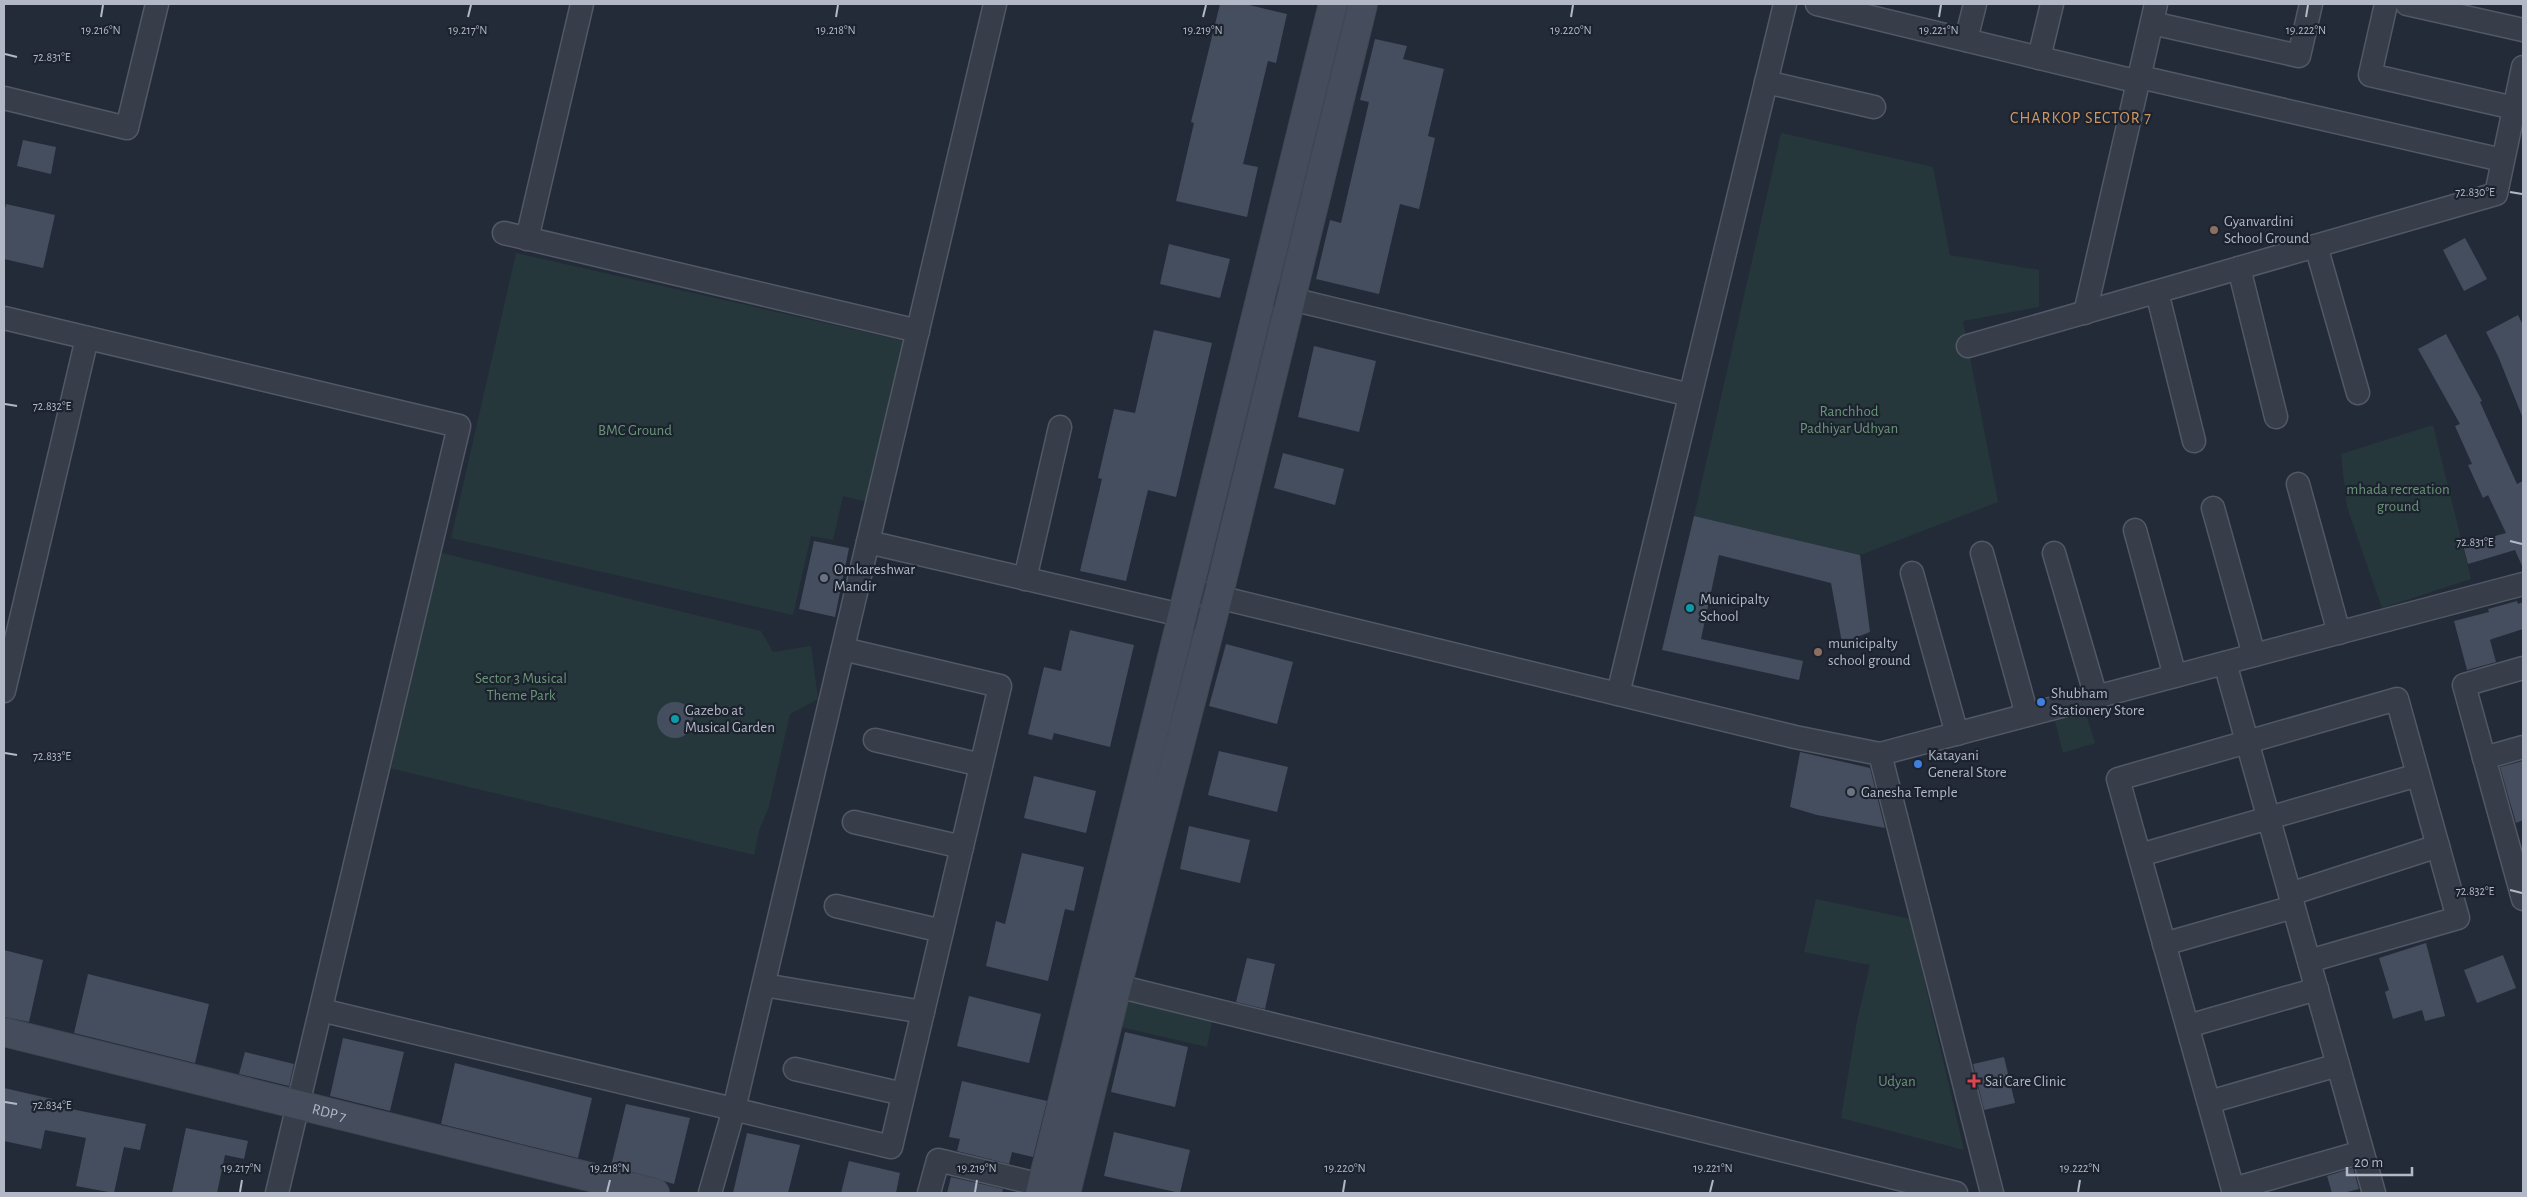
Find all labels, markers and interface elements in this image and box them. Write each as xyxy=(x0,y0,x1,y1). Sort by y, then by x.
text: 19.216°N xyxy=(81,24,121,36)
text: 19.217°N xyxy=(449,24,487,36)
text: 19.218°N xyxy=(816,24,856,36)
text: 19.219°N xyxy=(1183,24,1223,36)
text: 19.220°N xyxy=(1550,24,1592,36)
text: 19.221°N xyxy=(1919,24,1959,36)
text: 19.222°N xyxy=(2286,24,2326,36)
text: 72.831°E xyxy=(33,51,71,63)
district label: CHARKOP SECTOR 7 xyxy=(2010,110,2152,126)
text: 72.830°E xyxy=(2455,186,2495,198)
place label: Gyanvardini School Ground xyxy=(2224,214,2309,246)
marker: Gyanvardini School Ground xyxy=(2208,224,2220,236)
text: 72.832°E xyxy=(33,400,72,412)
park label: Ranchhod Padhiyar Udhyan xyxy=(1800,404,1898,436)
park label: BMC Ground xyxy=(598,423,672,438)
park label: mhada recreation ground xyxy=(2346,482,2450,514)
text: 72.831°E xyxy=(2456,536,2494,548)
place label: Omkareshwar Mandir xyxy=(834,562,915,594)
marker: Omkareshwar Mandir xyxy=(818,572,830,584)
place label: Municipalty School xyxy=(1700,592,1770,624)
marker: Municipalty School xyxy=(1684,602,1696,614)
place label: municipalty school ground xyxy=(1828,636,1911,668)
marker: municipalty school ground xyxy=(1812,646,1824,658)
park label: Sector 3 Musical Theme Park xyxy=(475,671,567,703)
place label: Shubham Stationery Store xyxy=(2051,686,2145,718)
marker: Shubham Stationery Store xyxy=(2035,696,2047,708)
place label: Gazebo at Musical Garden xyxy=(685,703,775,735)
marker: Gazebo at Musical Garden xyxy=(669,713,681,725)
place label: Katayani General Store xyxy=(1928,748,2007,780)
text: 72.833°E xyxy=(33,750,71,762)
marker: Katayani General Store xyxy=(1912,758,1924,770)
place label: Ganesha Temple xyxy=(1861,785,1958,800)
marker: Ganesha Temple xyxy=(1845,786,1857,798)
text: 72.832°E xyxy=(2456,885,2495,897)
park label: Udyan xyxy=(1878,1074,1916,1089)
marker: Sai Care Clinic xyxy=(1967,1074,1981,1088)
place label: Sai Care Clinic xyxy=(1985,1074,2066,1089)
text: 72.834°E xyxy=(33,1099,72,1111)
street label: RDP 7 xyxy=(311,1101,348,1124)
scale bar xyxy=(2347,1144,2412,1176)
text: 20 m xyxy=(2354,1155,2383,1170)
text: 19.217°N xyxy=(223,1162,261,1174)
text: 19.218°N xyxy=(590,1162,630,1174)
text: 19.219°N xyxy=(957,1162,997,1174)
text: 19.220°N xyxy=(1324,1162,1366,1174)
text: 19.221°N xyxy=(1693,1162,1733,1174)
text: 19.222°N xyxy=(2060,1162,2100,1174)

